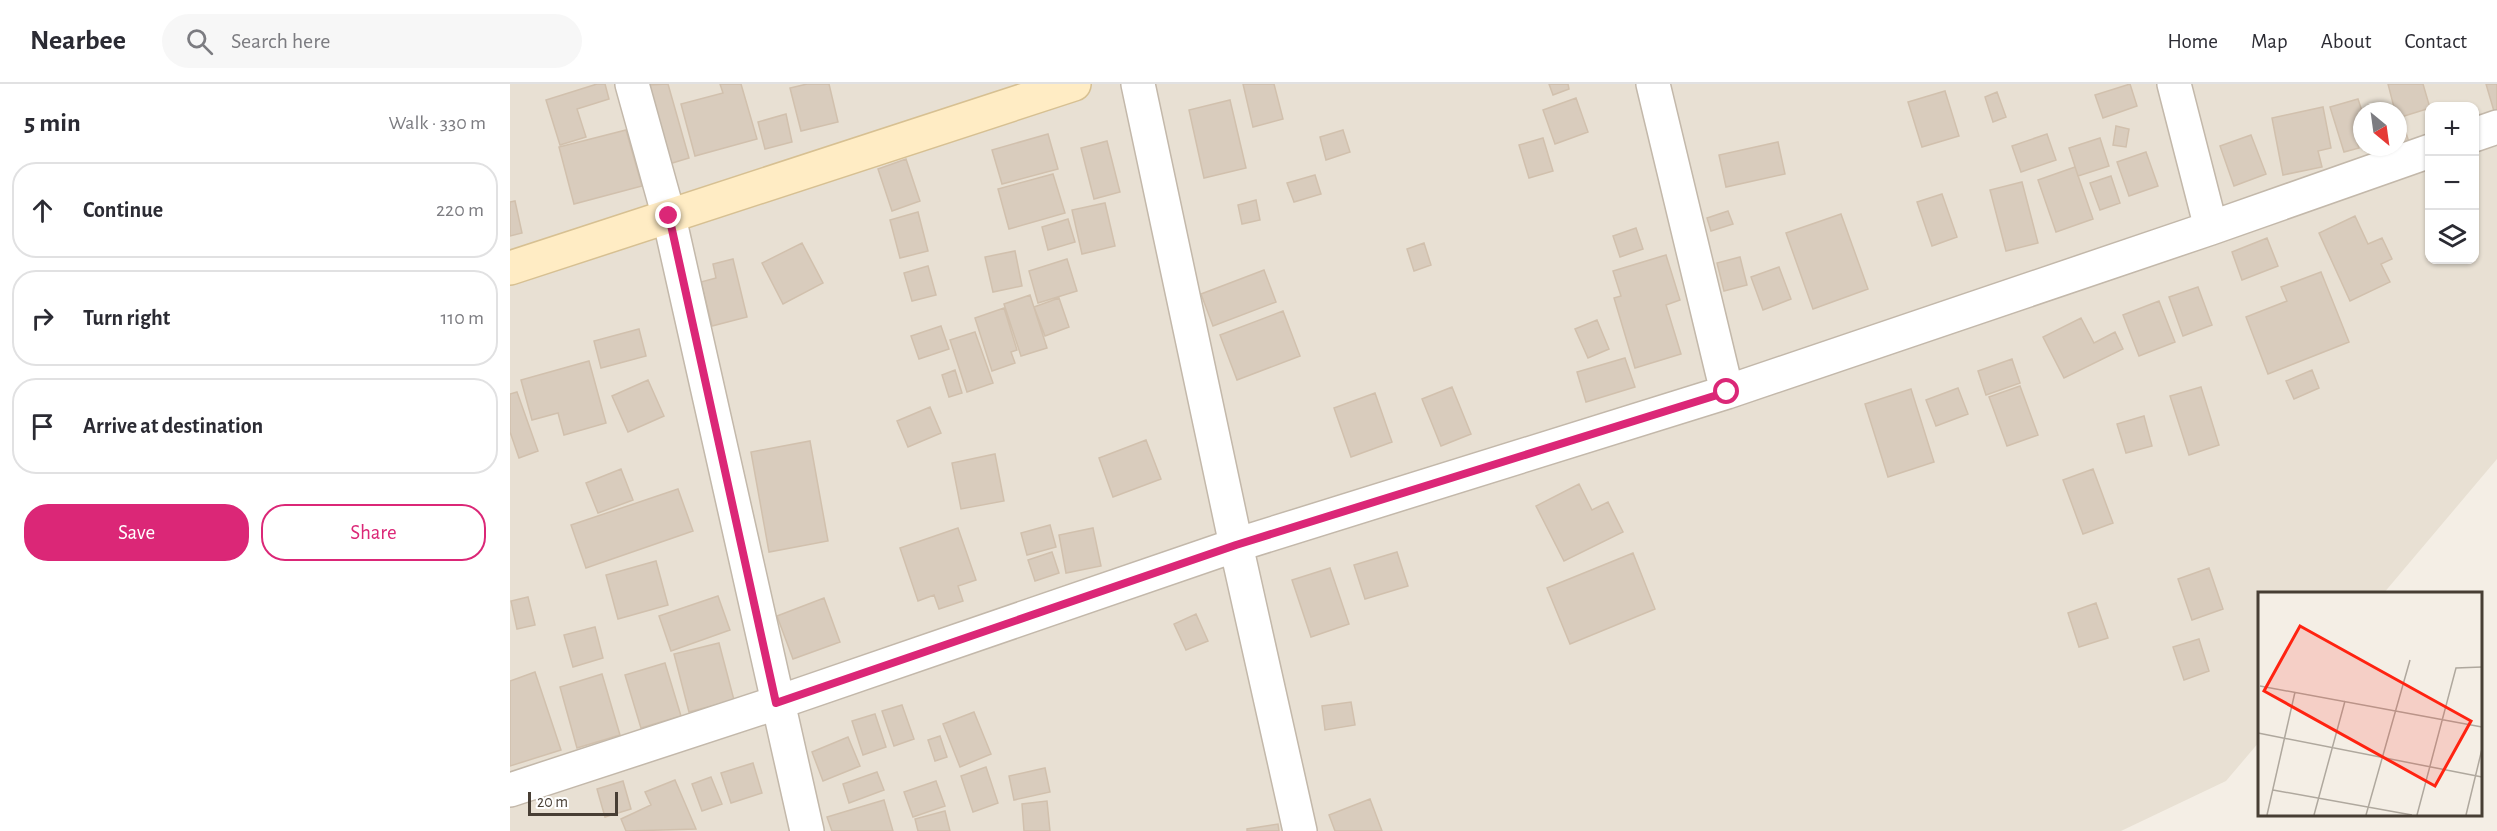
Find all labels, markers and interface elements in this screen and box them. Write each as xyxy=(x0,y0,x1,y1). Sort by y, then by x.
search box xyxy=(162,14,582,68)
icon: search xyxy=(183,25,216,58)
text: Nearbee xyxy=(30,27,126,55)
text: Search here xyxy=(231,30,330,52)
text: Home xyxy=(2167,31,2218,52)
text: Map xyxy=(2251,31,2288,52)
text: About xyxy=(2321,31,2371,52)
text: Contact xyxy=(2404,31,2467,52)
north arrow xyxy=(2353,102,2407,156)
map controls xyxy=(2425,102,2479,264)
button: + xyxy=(2425,102,2479,156)
text: 5 min xyxy=(24,110,81,136)
text: Walk · 330 m xyxy=(388,113,486,133)
button: − xyxy=(2425,156,2479,210)
icon: ahead xyxy=(26,194,59,227)
text: Continue xyxy=(83,199,163,221)
text: 220 m xyxy=(436,200,484,220)
route end xyxy=(655,202,681,228)
button: layers xyxy=(2425,210,2479,264)
icon: right xyxy=(26,302,59,335)
text: Turn right xyxy=(83,307,170,329)
text: 110 m xyxy=(440,308,484,328)
route start xyxy=(1713,378,1739,404)
icon: arrive xyxy=(26,410,59,443)
text: Arrive at destination xyxy=(83,415,263,437)
button: Save xyxy=(24,504,249,561)
button: Share xyxy=(261,504,486,561)
inset map xyxy=(2258,592,2482,816)
scale bar xyxy=(528,789,618,816)
text: 20 m xyxy=(537,794,568,810)

